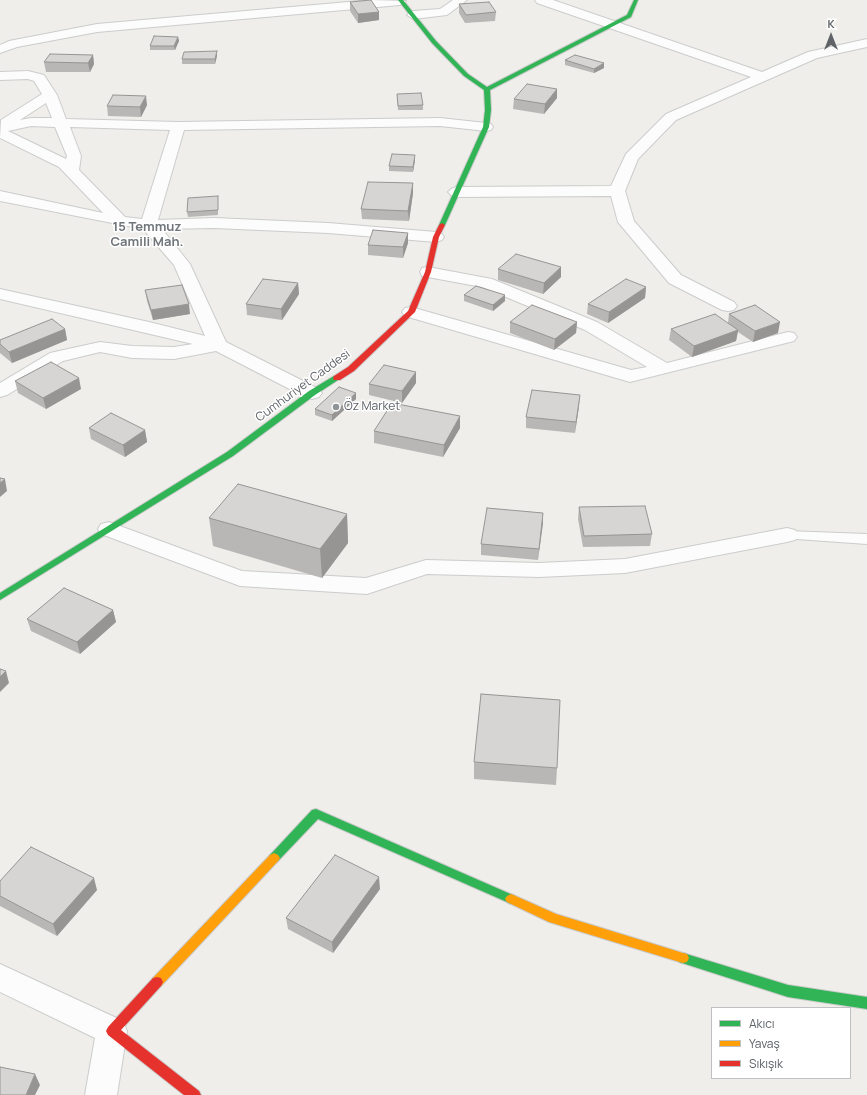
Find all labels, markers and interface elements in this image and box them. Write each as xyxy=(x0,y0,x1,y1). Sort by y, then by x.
north arrow xyxy=(811,16,851,56)
text: K xyxy=(827,16,835,31)
district label: 15 Temmuz Camili Mah. xyxy=(111,219,183,250)
street label: Cumhuriyet Caddesi xyxy=(253,347,353,425)
place label: Öz Market xyxy=(344,400,400,414)
marker: Öz Market xyxy=(331,402,341,412)
legend xyxy=(711,1007,851,1079)
text: Akıcı xyxy=(749,1015,775,1032)
text: Yavaş xyxy=(749,1035,780,1052)
text: Sıkışık xyxy=(749,1055,783,1072)

